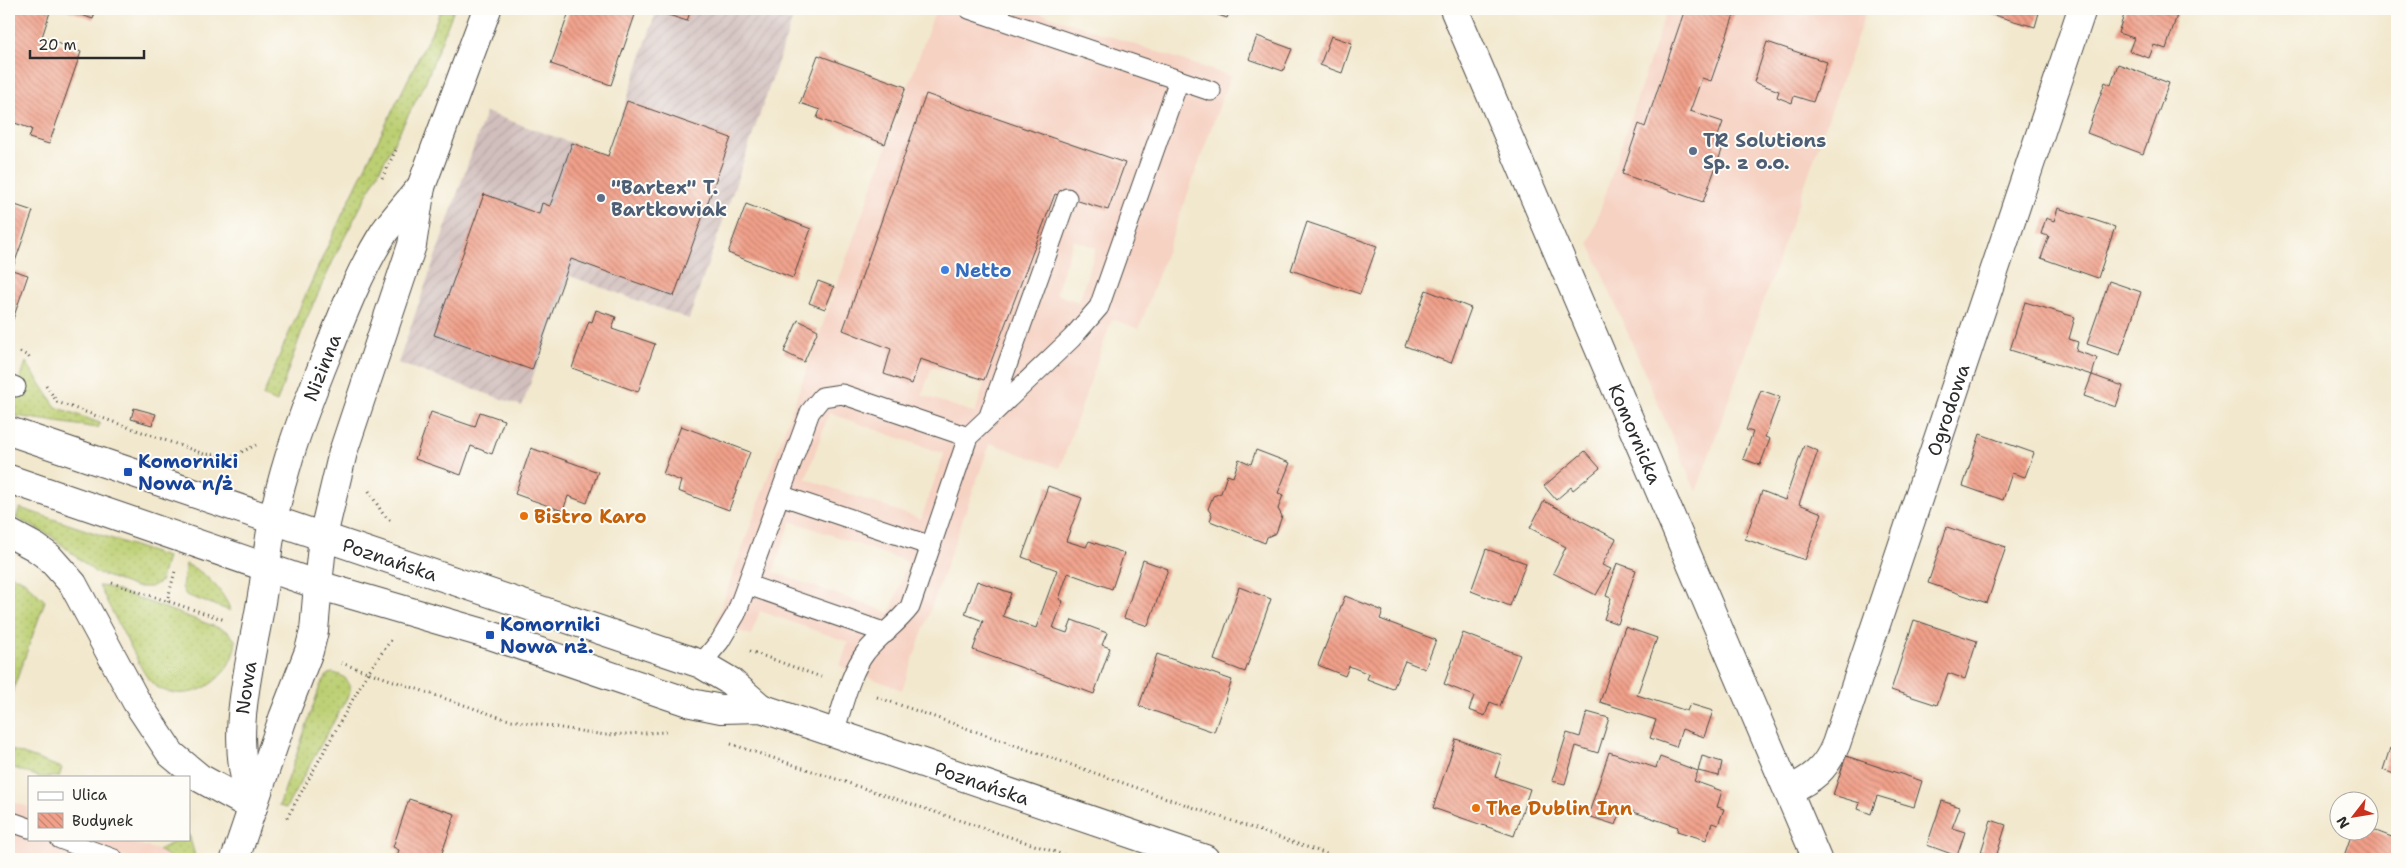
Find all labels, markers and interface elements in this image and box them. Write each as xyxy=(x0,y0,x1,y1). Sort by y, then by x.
scale bar xyxy=(30,28,144,60)
text: 20 m xyxy=(38,35,77,55)
place label: TR Solutions Sp. z o.o. xyxy=(1703,128,1826,175)
marker: TR Solutions Sp. z o.o. xyxy=(1687,145,1699,157)
place label: "Bartex" T. Bartkowiak xyxy=(611,175,727,222)
marker: "Bartex" T. Bartkowiak xyxy=(595,192,607,204)
place label: Netto xyxy=(955,258,1012,283)
marker: Netto xyxy=(939,264,951,276)
street label: Nizinna xyxy=(297,330,346,405)
street label: Ogrodowa xyxy=(1921,360,1975,459)
street label: Komornicka xyxy=(1603,380,1668,488)
place label: Komorniki Nowa n/ż xyxy=(138,449,238,496)
marker: Komorniki Nowa n/ż xyxy=(122,466,134,478)
place label: Bistro Karo xyxy=(534,504,647,529)
marker: Bistro Karo xyxy=(518,510,530,522)
street label: Poznańska xyxy=(339,532,441,587)
place label: Komorniki Nowa nż. xyxy=(500,612,600,659)
marker: Komorniki Nowa nż. xyxy=(484,629,496,641)
street label: Nowa xyxy=(230,659,262,716)
street label: Poznańska xyxy=(931,755,1033,811)
legend xyxy=(28,776,190,840)
text: Ulica xyxy=(72,785,108,805)
north arrow xyxy=(2328,790,2378,840)
place label: The Dublin Inn xyxy=(1486,796,1633,821)
marker: The Dublin Inn xyxy=(1470,802,1482,814)
text: Budynek xyxy=(72,811,133,831)
text: N xyxy=(2332,813,2353,832)

